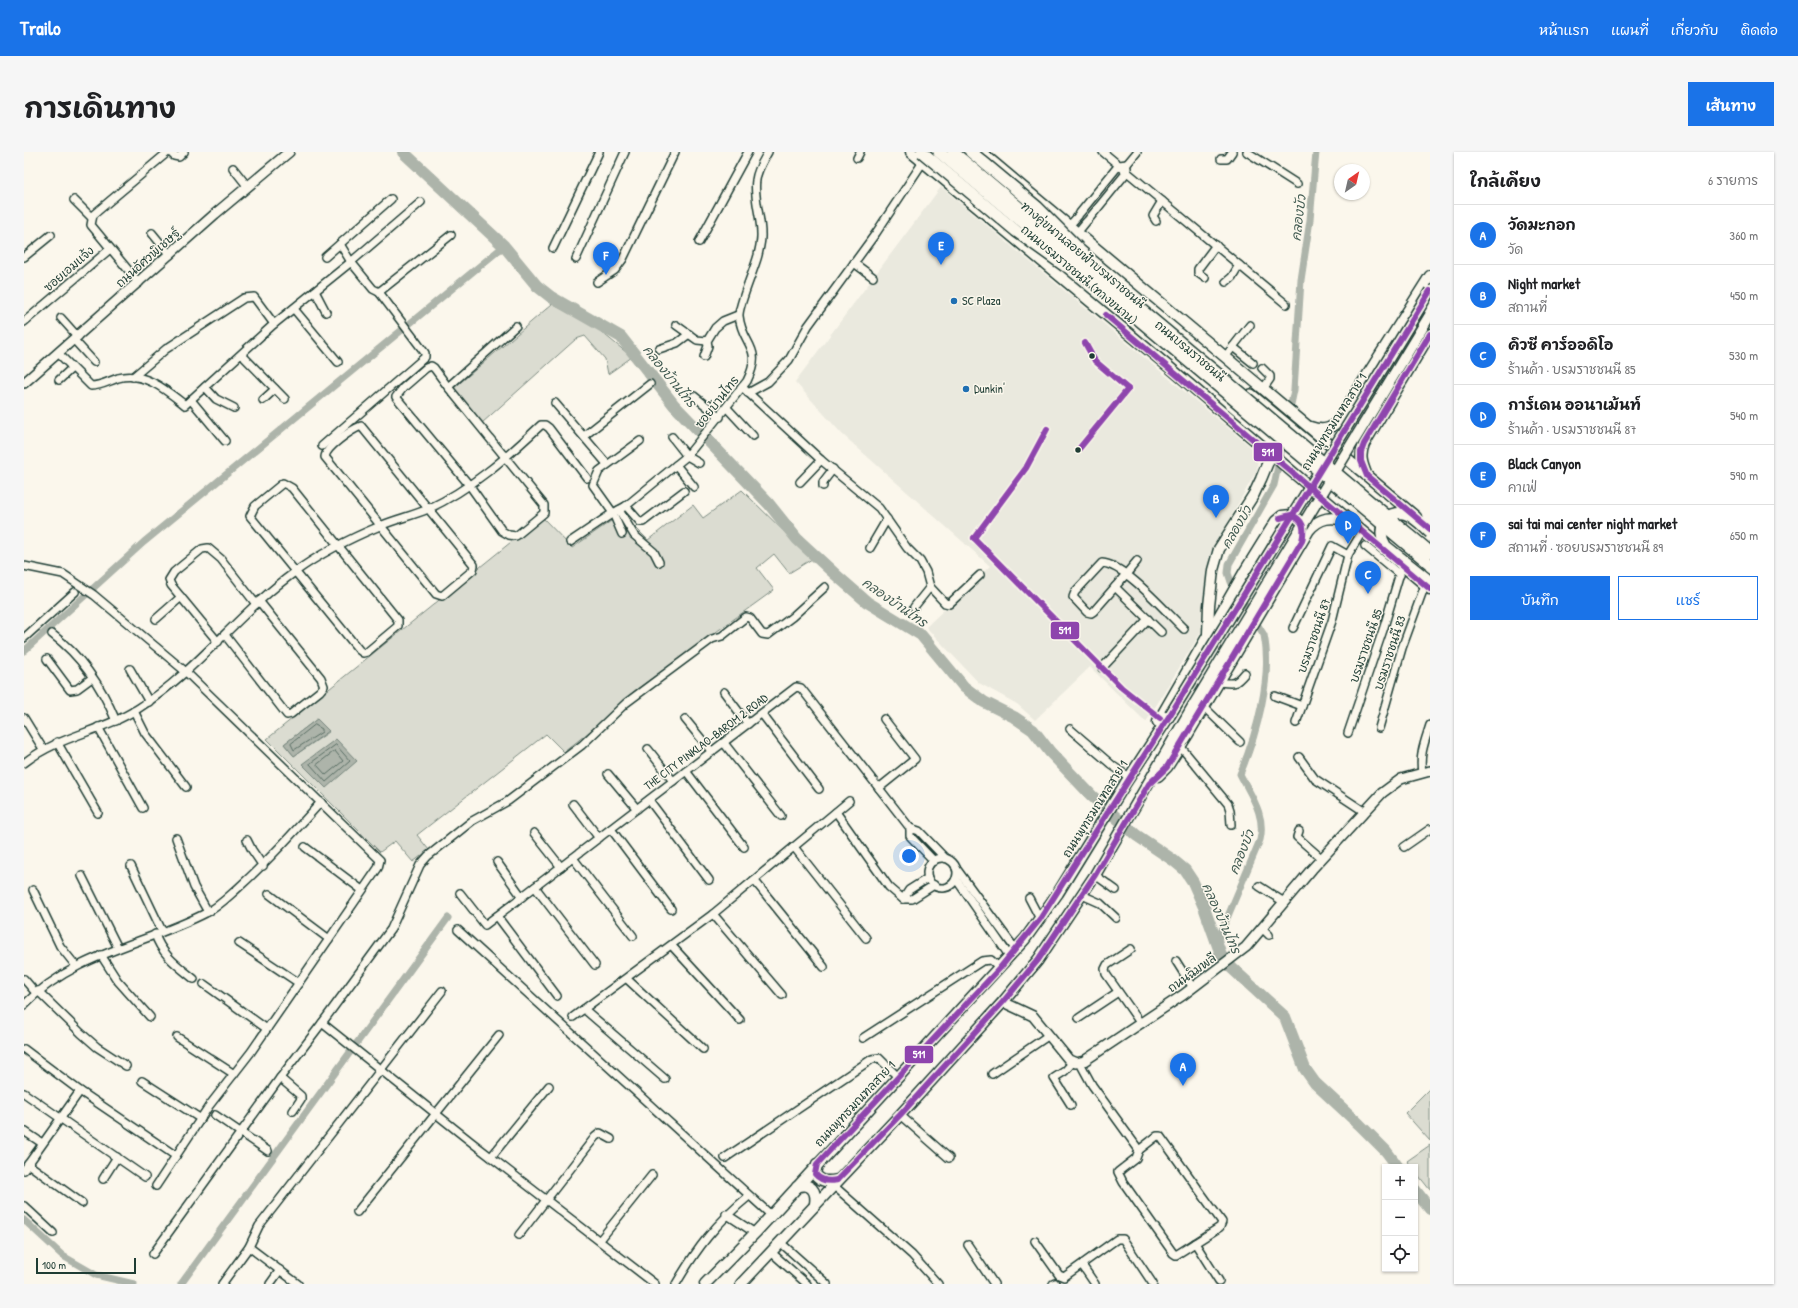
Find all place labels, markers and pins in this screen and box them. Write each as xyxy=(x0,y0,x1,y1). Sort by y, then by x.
pin: E xyxy=(928,232,954,265)
pin: F xyxy=(593,242,619,275)
place label: SC Plaza xyxy=(962,292,1001,309)
marker: SC Plaza xyxy=(949,296,959,306)
unlabelled marker xyxy=(1087,351,1097,361)
place label: Dunkin' xyxy=(974,380,1005,397)
marker: Dunkin' xyxy=(961,384,971,394)
unlabelled marker xyxy=(1073,445,1083,455)
pin: B xyxy=(1203,485,1229,518)
pin: D xyxy=(1335,511,1361,544)
pin: C xyxy=(1355,561,1381,594)
pin: A xyxy=(1170,1053,1196,1086)

